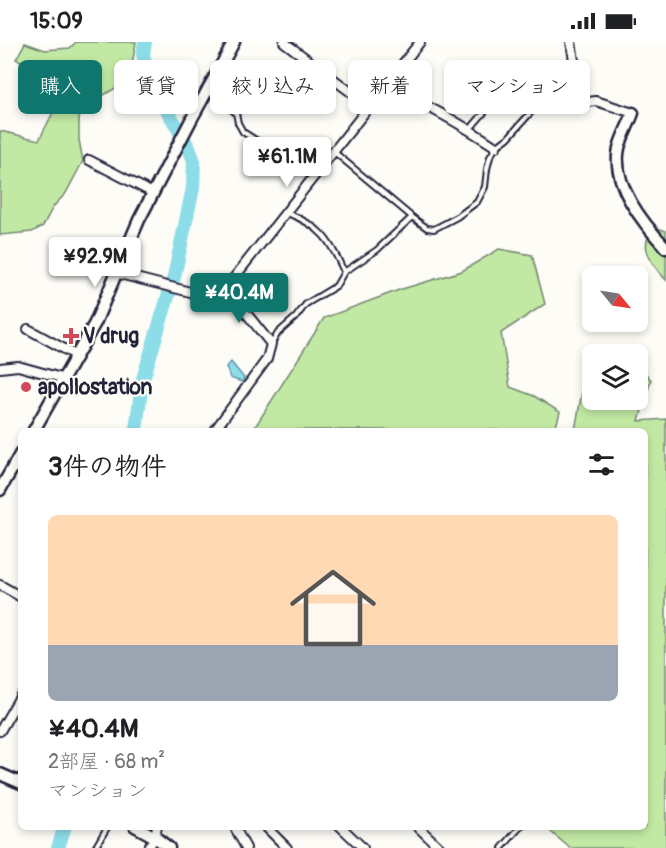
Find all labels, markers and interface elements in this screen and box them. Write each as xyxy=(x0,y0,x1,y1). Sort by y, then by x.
text: 15:09 xyxy=(30,7,83,35)
chip: 購入 xyxy=(18,60,102,114)
chip: 賃貸 xyxy=(114,60,198,114)
chip: 絞り込み xyxy=(210,60,336,114)
chip: 新着 xyxy=(348,60,432,114)
chip: マンション xyxy=(444,60,590,114)
pin: ¥61.1M xyxy=(238,137,336,188)
text: ¥61.1M xyxy=(257,144,317,169)
pin: ¥92.9M xyxy=(46,237,144,288)
text: ¥92.9M xyxy=(63,244,127,269)
north arrow xyxy=(582,266,648,332)
map controls xyxy=(582,266,648,410)
pin: ¥40.4M xyxy=(190,273,288,324)
text: ¥40.4M xyxy=(204,280,274,305)
place label: V drug xyxy=(83,323,139,350)
marker: V drug xyxy=(64,329,78,343)
button: layers xyxy=(582,344,648,410)
place label: apollostation xyxy=(38,374,152,401)
marker: apollostation xyxy=(19,380,33,394)
icon: filters xyxy=(585,448,618,481)
text: 3件の物件 xyxy=(48,451,167,483)
icon: home xyxy=(279,554,387,662)
text: ¥40.4M xyxy=(48,713,138,745)
text: 2部屋 · 68 m² xyxy=(48,749,165,774)
text: マンション xyxy=(48,778,147,803)

